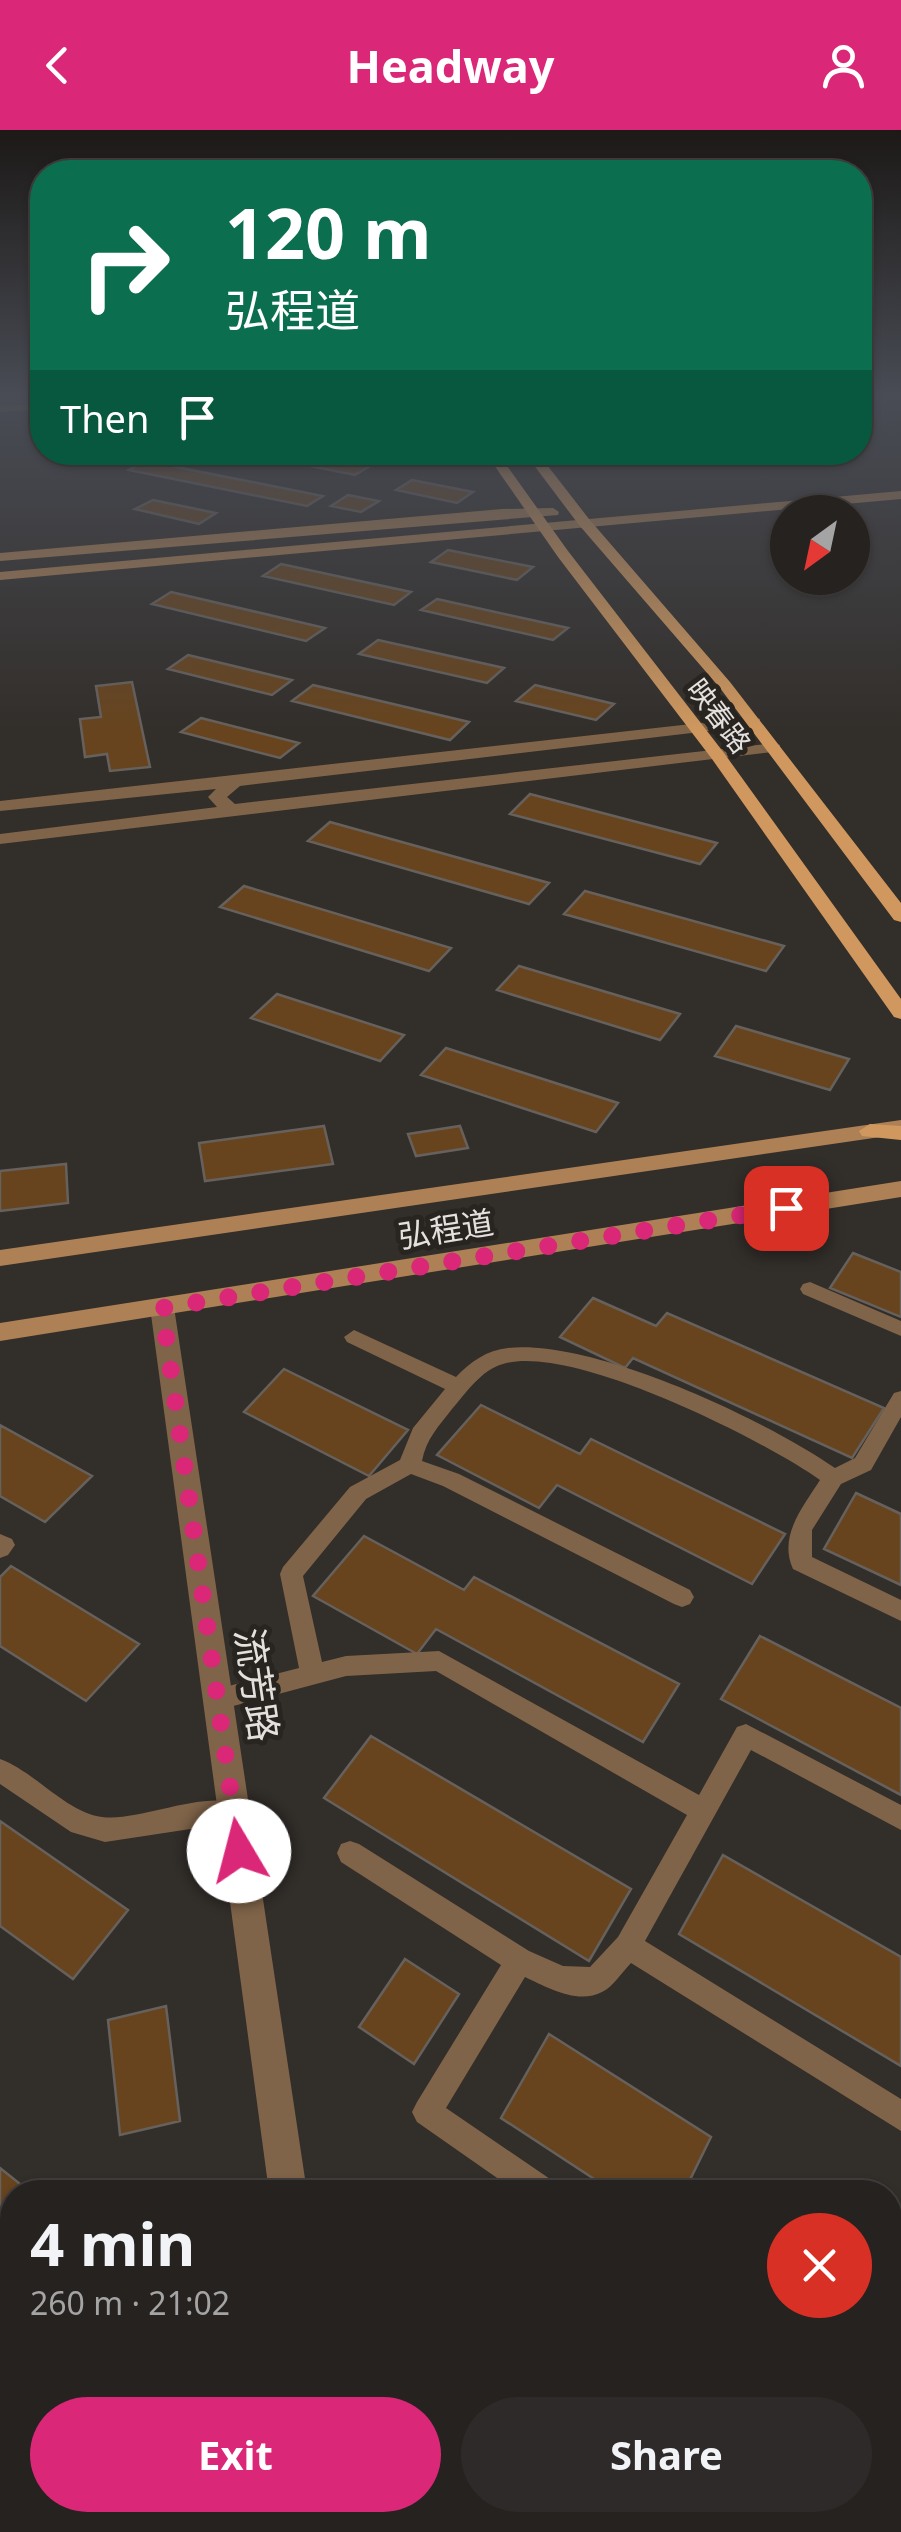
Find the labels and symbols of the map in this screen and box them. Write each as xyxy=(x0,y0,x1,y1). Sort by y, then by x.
north arrow xyxy=(770,495,870,595)
street label: 映春路 xyxy=(679,670,760,760)
pin xyxy=(744,1166,829,1251)
street label: 弘程道 xyxy=(395,1200,497,1257)
street label: 流芳路 xyxy=(224,1625,292,1745)
position arrow xyxy=(187,1799,291,1903)

